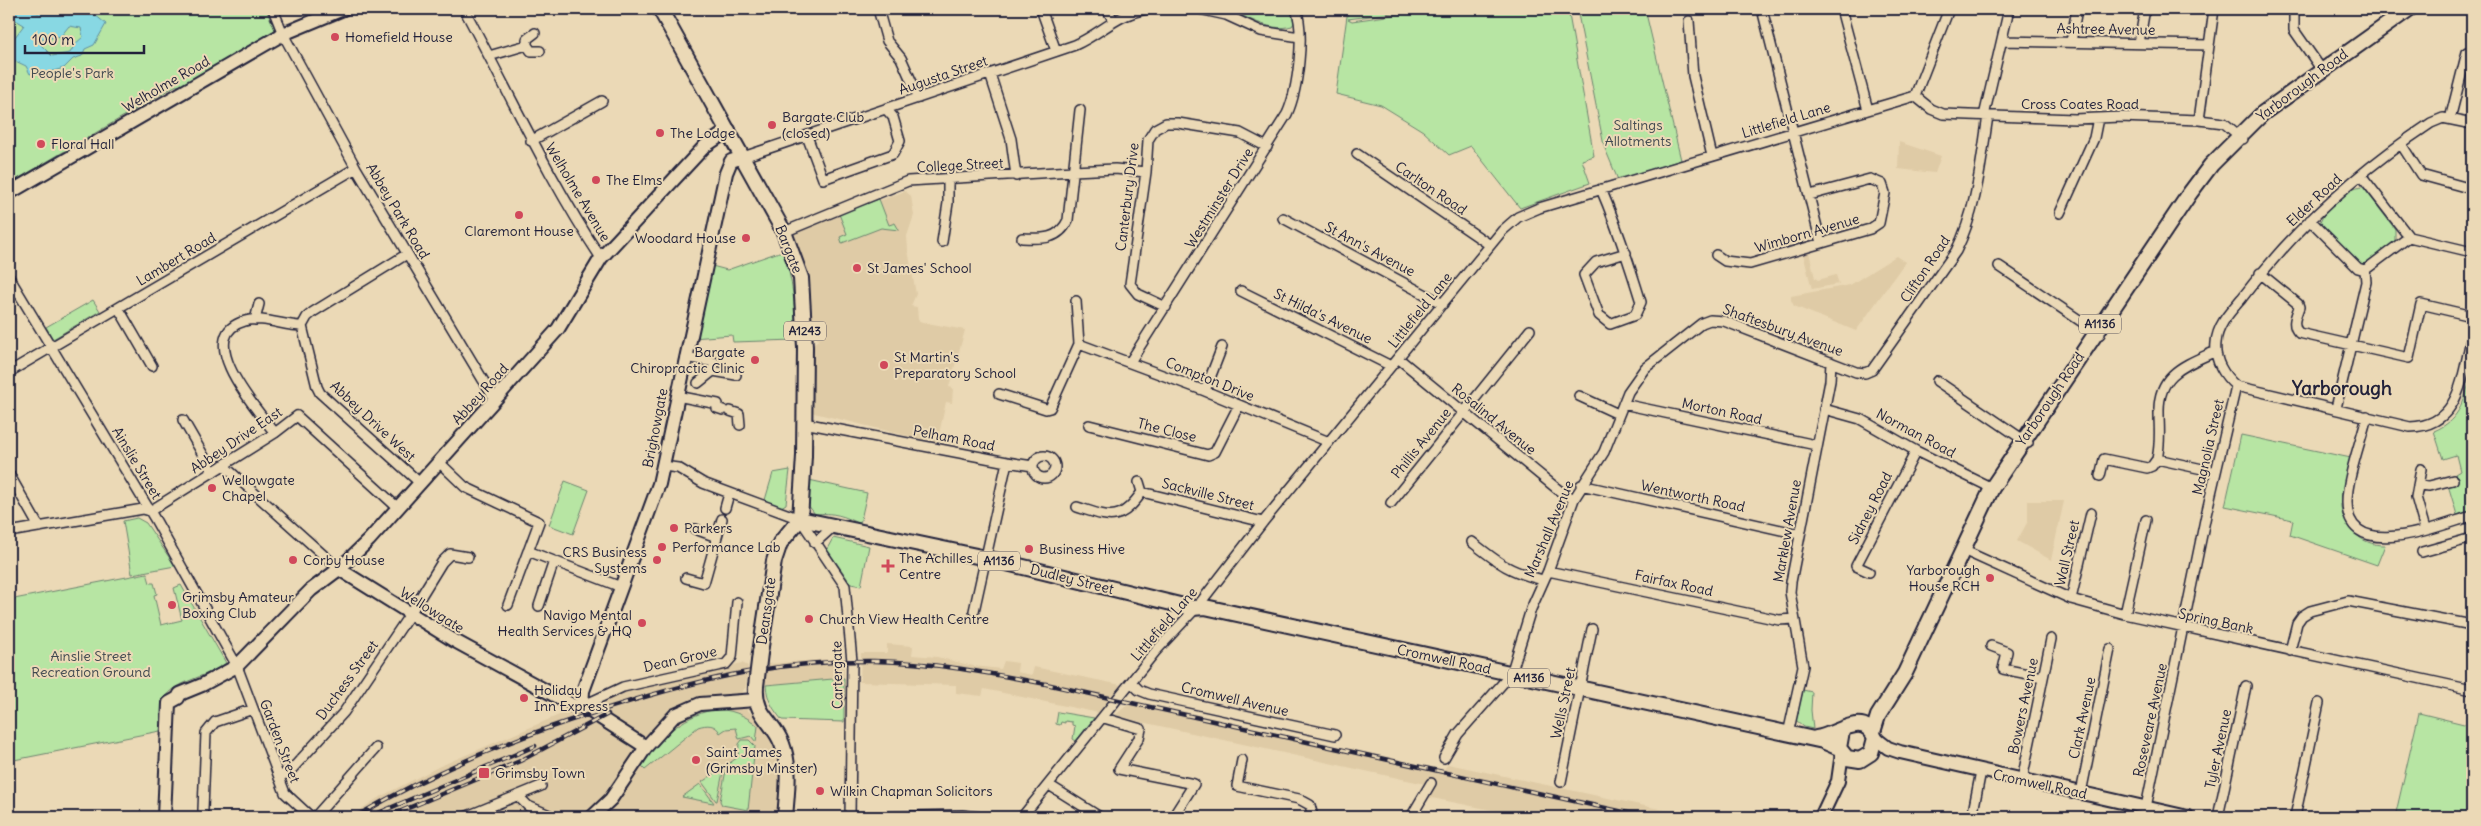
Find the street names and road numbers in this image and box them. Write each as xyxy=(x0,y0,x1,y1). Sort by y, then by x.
street label: Ashtree Avenue xyxy=(2057,19,2155,39)
street label: Yarborough Road xyxy=(2253,45,2351,125)
street label: Augusta Street xyxy=(896,51,990,99)
street label: Welholme Road xyxy=(119,52,213,116)
street label: Cross Coates Road xyxy=(2021,95,2139,113)
street label: Littlefield Lane xyxy=(1739,98,1833,142)
street label: Welholme Avenue xyxy=(541,139,615,245)
street label: Canterbury Drive xyxy=(1111,142,1143,252)
street label: Westminster Drive xyxy=(1181,144,1257,252)
street label: College Street xyxy=(916,154,1004,176)
street label: Carlton Road xyxy=(1392,157,1470,219)
street label: Abbey Park Road xyxy=(362,160,434,262)
street label: Elder Road xyxy=(2283,170,2345,230)
street label: Wimborn Avenue xyxy=(1753,209,1861,257)
street label: St Ann's Avenue xyxy=(1322,218,1418,280)
street label: Bargate xyxy=(771,222,807,276)
street label: Lambert Road xyxy=(133,228,219,290)
street label: Clifton Road xyxy=(1896,232,1954,306)
street label: Littlefield Lane xyxy=(1384,269,1456,351)
street label: St Hilda's Avenue xyxy=(1271,284,1375,348)
street label: Shaftesbury Avenue xyxy=(1720,300,1846,360)
road number: A1136 xyxy=(2079,314,2121,334)
road number: A1243 xyxy=(784,322,826,341)
street label: Yarborough Road xyxy=(2012,348,2088,450)
street label: Compton Drive xyxy=(1163,353,1257,405)
street label: Abbey Road xyxy=(448,360,512,428)
street label: Abbey Drive West xyxy=(326,377,420,465)
street label: Rosalind Avenue xyxy=(1448,379,1540,459)
street label: Brighowgate xyxy=(638,387,672,469)
street label: Morton Road xyxy=(1680,394,1764,428)
street label: Magnolia Street xyxy=(2188,397,2228,497)
street label: Abbey Drive East xyxy=(187,403,286,477)
street label: Phillis Avenue xyxy=(1387,404,1455,482)
street label: Norman Road xyxy=(1873,404,1959,462)
street label: The Close xyxy=(1136,414,1198,446)
street label: Pelham Road xyxy=(912,421,996,455)
street label: Ainslie Street xyxy=(108,424,166,503)
street label: Sidney Road xyxy=(1844,469,1896,547)
street label: Sackville Street xyxy=(1160,474,1256,514)
street label: Wentworth Road xyxy=(1639,476,1747,516)
street label: Marshall Avenue xyxy=(1520,478,1578,580)
street label: Marklew Avenue xyxy=(1769,478,1805,584)
street label: Wall Street xyxy=(2051,518,2083,588)
road number: A1136 xyxy=(978,552,1020,570)
street label: Dudley Street xyxy=(1028,560,1116,598)
street label: Fairfax Road xyxy=(1633,566,1715,600)
street label: Deansgate xyxy=(752,576,780,646)
street label: Wellowgate xyxy=(396,583,468,637)
street label: Littlefield Lane xyxy=(1127,583,1201,665)
street label: Spring Bank xyxy=(2177,604,2255,638)
street label: Duchess Street xyxy=(312,636,382,723)
street label: Cromwell Road xyxy=(1395,640,1493,678)
street label: Cartergate xyxy=(827,641,847,709)
street label: Dean Grove xyxy=(642,642,718,676)
street label: Bowers Avenue xyxy=(2004,656,2042,756)
street label: Roseveare Avenue xyxy=(2129,661,2171,779)
street label: Wells Street xyxy=(1547,665,1579,741)
road number: A1136 xyxy=(1508,668,1550,688)
street label: Clark Avenue xyxy=(2065,675,2099,761)
street label: Cromwell Avenue xyxy=(1179,678,1291,720)
street label: Garden Street xyxy=(256,697,304,786)
street label: Tyler Avenue xyxy=(2201,708,2235,790)
street label: Cromwell Road xyxy=(1991,765,2089,803)

